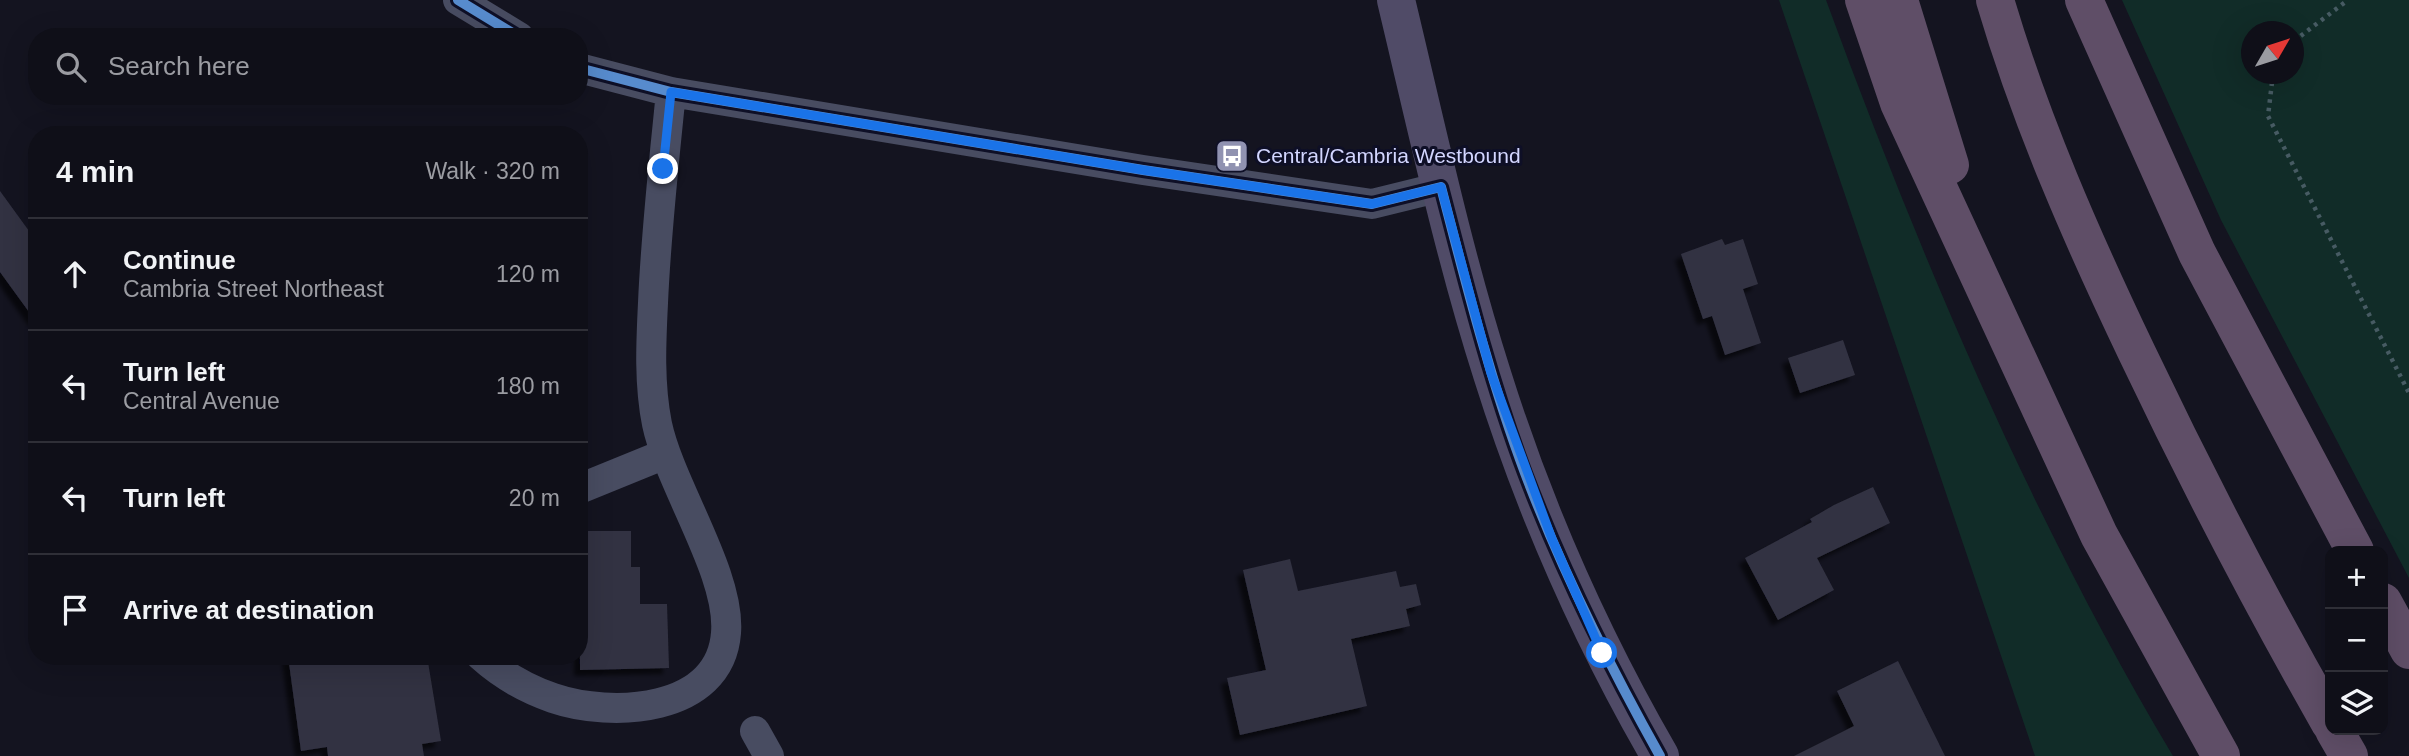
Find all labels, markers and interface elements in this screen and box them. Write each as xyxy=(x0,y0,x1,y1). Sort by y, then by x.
north arrow xyxy=(2241,21,2304,84)
search box xyxy=(28,28,588,105)
icon: search xyxy=(52,48,90,86)
text: Search here xyxy=(108,51,250,81)
bus stop icon: Central/Cambria Westbound xyxy=(1213,137,1251,175)
place label: Central/Cambria Westbound xyxy=(1256,144,1521,167)
route end xyxy=(647,153,678,184)
text: 4 min xyxy=(56,155,134,188)
text: Walk · 320 m xyxy=(425,158,560,184)
text: Continue xyxy=(123,245,236,275)
icon: ahead xyxy=(56,255,94,293)
text: 120 m xyxy=(496,261,560,287)
text: Cambria Street Northeast xyxy=(123,276,384,302)
text: Turn left xyxy=(123,357,225,387)
icon: left xyxy=(56,367,94,405)
text: 180 m xyxy=(496,373,560,399)
text: Central Avenue xyxy=(123,388,280,414)
icon: left xyxy=(56,479,94,517)
text: Turn left xyxy=(123,483,225,513)
text: 20 m xyxy=(509,485,560,511)
map controls xyxy=(2325,546,2388,735)
button: + xyxy=(2325,546,2388,609)
icon: arrive xyxy=(56,591,94,629)
text: Arrive at destination xyxy=(123,595,374,625)
button: − xyxy=(2325,609,2388,672)
route start xyxy=(1586,637,1617,668)
button: layers xyxy=(2325,672,2388,735)

